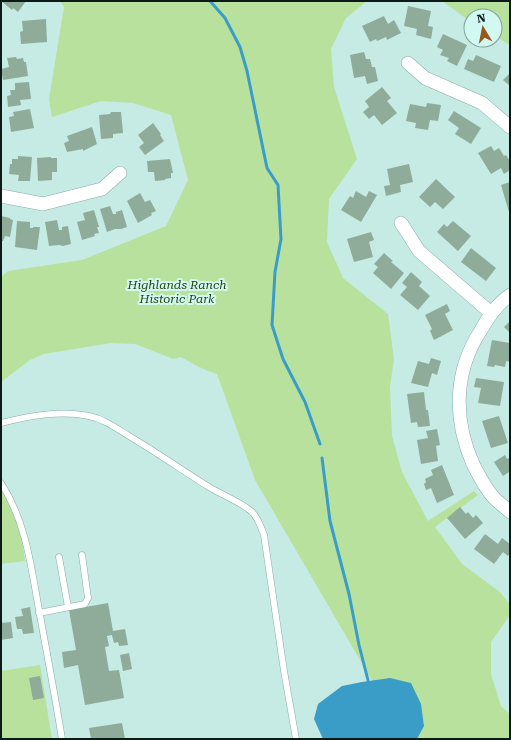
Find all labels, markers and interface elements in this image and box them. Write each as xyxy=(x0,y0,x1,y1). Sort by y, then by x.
north arrow xyxy=(463,8,503,48)
text: N xyxy=(476,11,487,26)
park label: Highlands Ranch Historic Park xyxy=(126,278,227,306)

